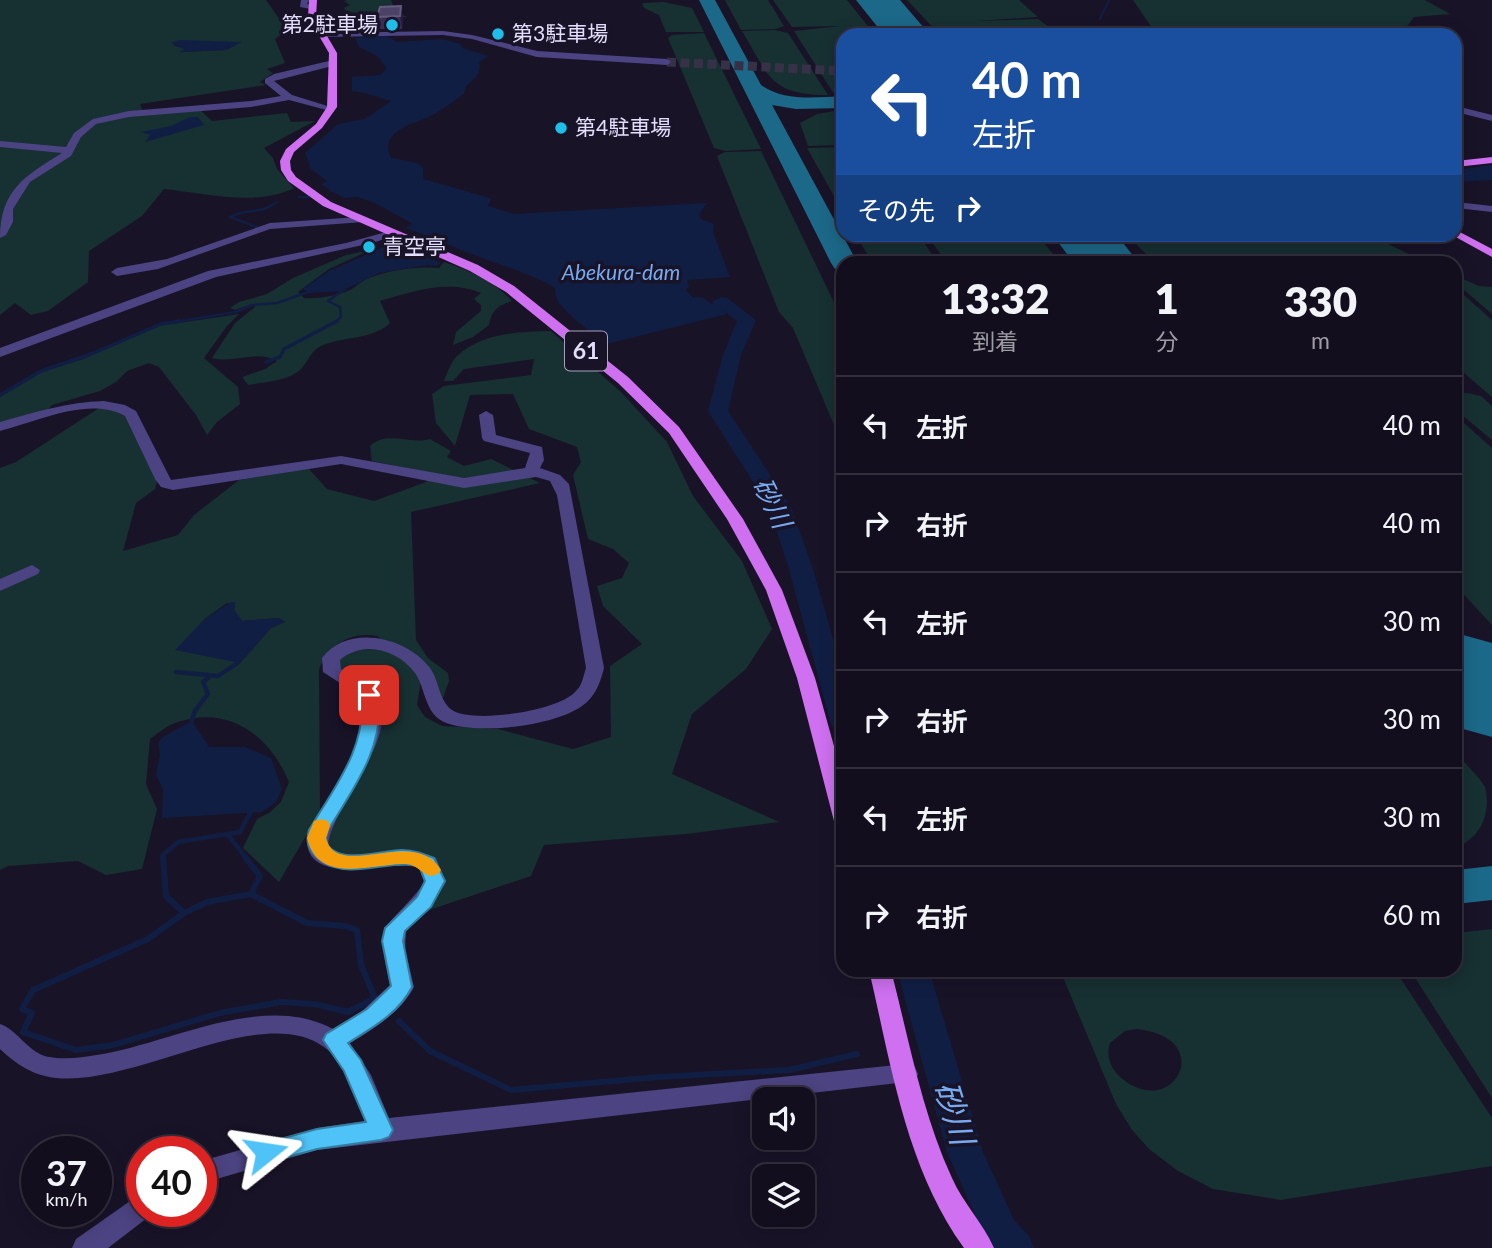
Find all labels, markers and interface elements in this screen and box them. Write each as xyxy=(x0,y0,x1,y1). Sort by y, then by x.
place label: 第2駐車場 xyxy=(282,11,378,36)
marker: 第2駐車場 xyxy=(384,17,400,33)
place label: 第3駐車場 xyxy=(512,20,608,45)
marker: 第3駐車場 xyxy=(490,26,506,42)
text: 40 m xyxy=(972,50,1082,108)
icon: left xyxy=(857,56,948,147)
place label: 第4駐車場 xyxy=(575,114,671,139)
text: 左折 xyxy=(972,114,1036,153)
marker: 第4駐車場 xyxy=(553,120,569,136)
icon: right xyxy=(949,189,987,227)
text: その先 xyxy=(857,194,935,226)
place label: 青空亭 xyxy=(383,233,446,258)
marker: 青空亭 xyxy=(361,239,377,255)
water label: Abekura-dam xyxy=(561,259,680,284)
text: 13:32 xyxy=(941,273,1050,323)
text: 1 xyxy=(1155,273,1179,323)
text: 330 xyxy=(1284,276,1357,326)
text: m xyxy=(1311,326,1330,354)
text: 到着 xyxy=(972,327,1018,355)
text: 分 xyxy=(1155,327,1178,355)
road number: 61 xyxy=(565,332,607,370)
icon: left xyxy=(857,406,895,444)
text: 40 m xyxy=(1383,409,1441,441)
text: 左折 xyxy=(916,411,968,443)
water label: 砂川 xyxy=(747,472,800,536)
icon: right xyxy=(857,504,895,542)
text: 40 m xyxy=(1383,507,1441,539)
text: 右折 xyxy=(916,509,968,541)
icon: left xyxy=(857,602,895,640)
text: 30 m xyxy=(1383,605,1441,637)
text: 左折 xyxy=(916,607,968,639)
pin xyxy=(339,665,399,725)
icon: arrive xyxy=(350,676,388,714)
icon: right xyxy=(857,700,895,738)
text: 30 m xyxy=(1383,703,1441,735)
text: 右折 xyxy=(916,705,968,737)
icon: left xyxy=(857,798,895,836)
text: 30 m xyxy=(1383,801,1441,833)
text: 左折 xyxy=(916,803,968,835)
icon: right xyxy=(857,896,895,934)
text: 60 m xyxy=(1383,899,1441,931)
text: 右折 xyxy=(916,901,968,933)
water label: 砂川 xyxy=(927,1076,984,1152)
map controls xyxy=(752,1087,815,1227)
button: sound xyxy=(752,1087,815,1150)
position arrow xyxy=(229,1115,303,1189)
speed limit sign: 40 xyxy=(126,1136,217,1227)
text: 37 xyxy=(46,1151,87,1193)
button: layers xyxy=(752,1164,815,1227)
text: km/h xyxy=(45,1188,88,1210)

